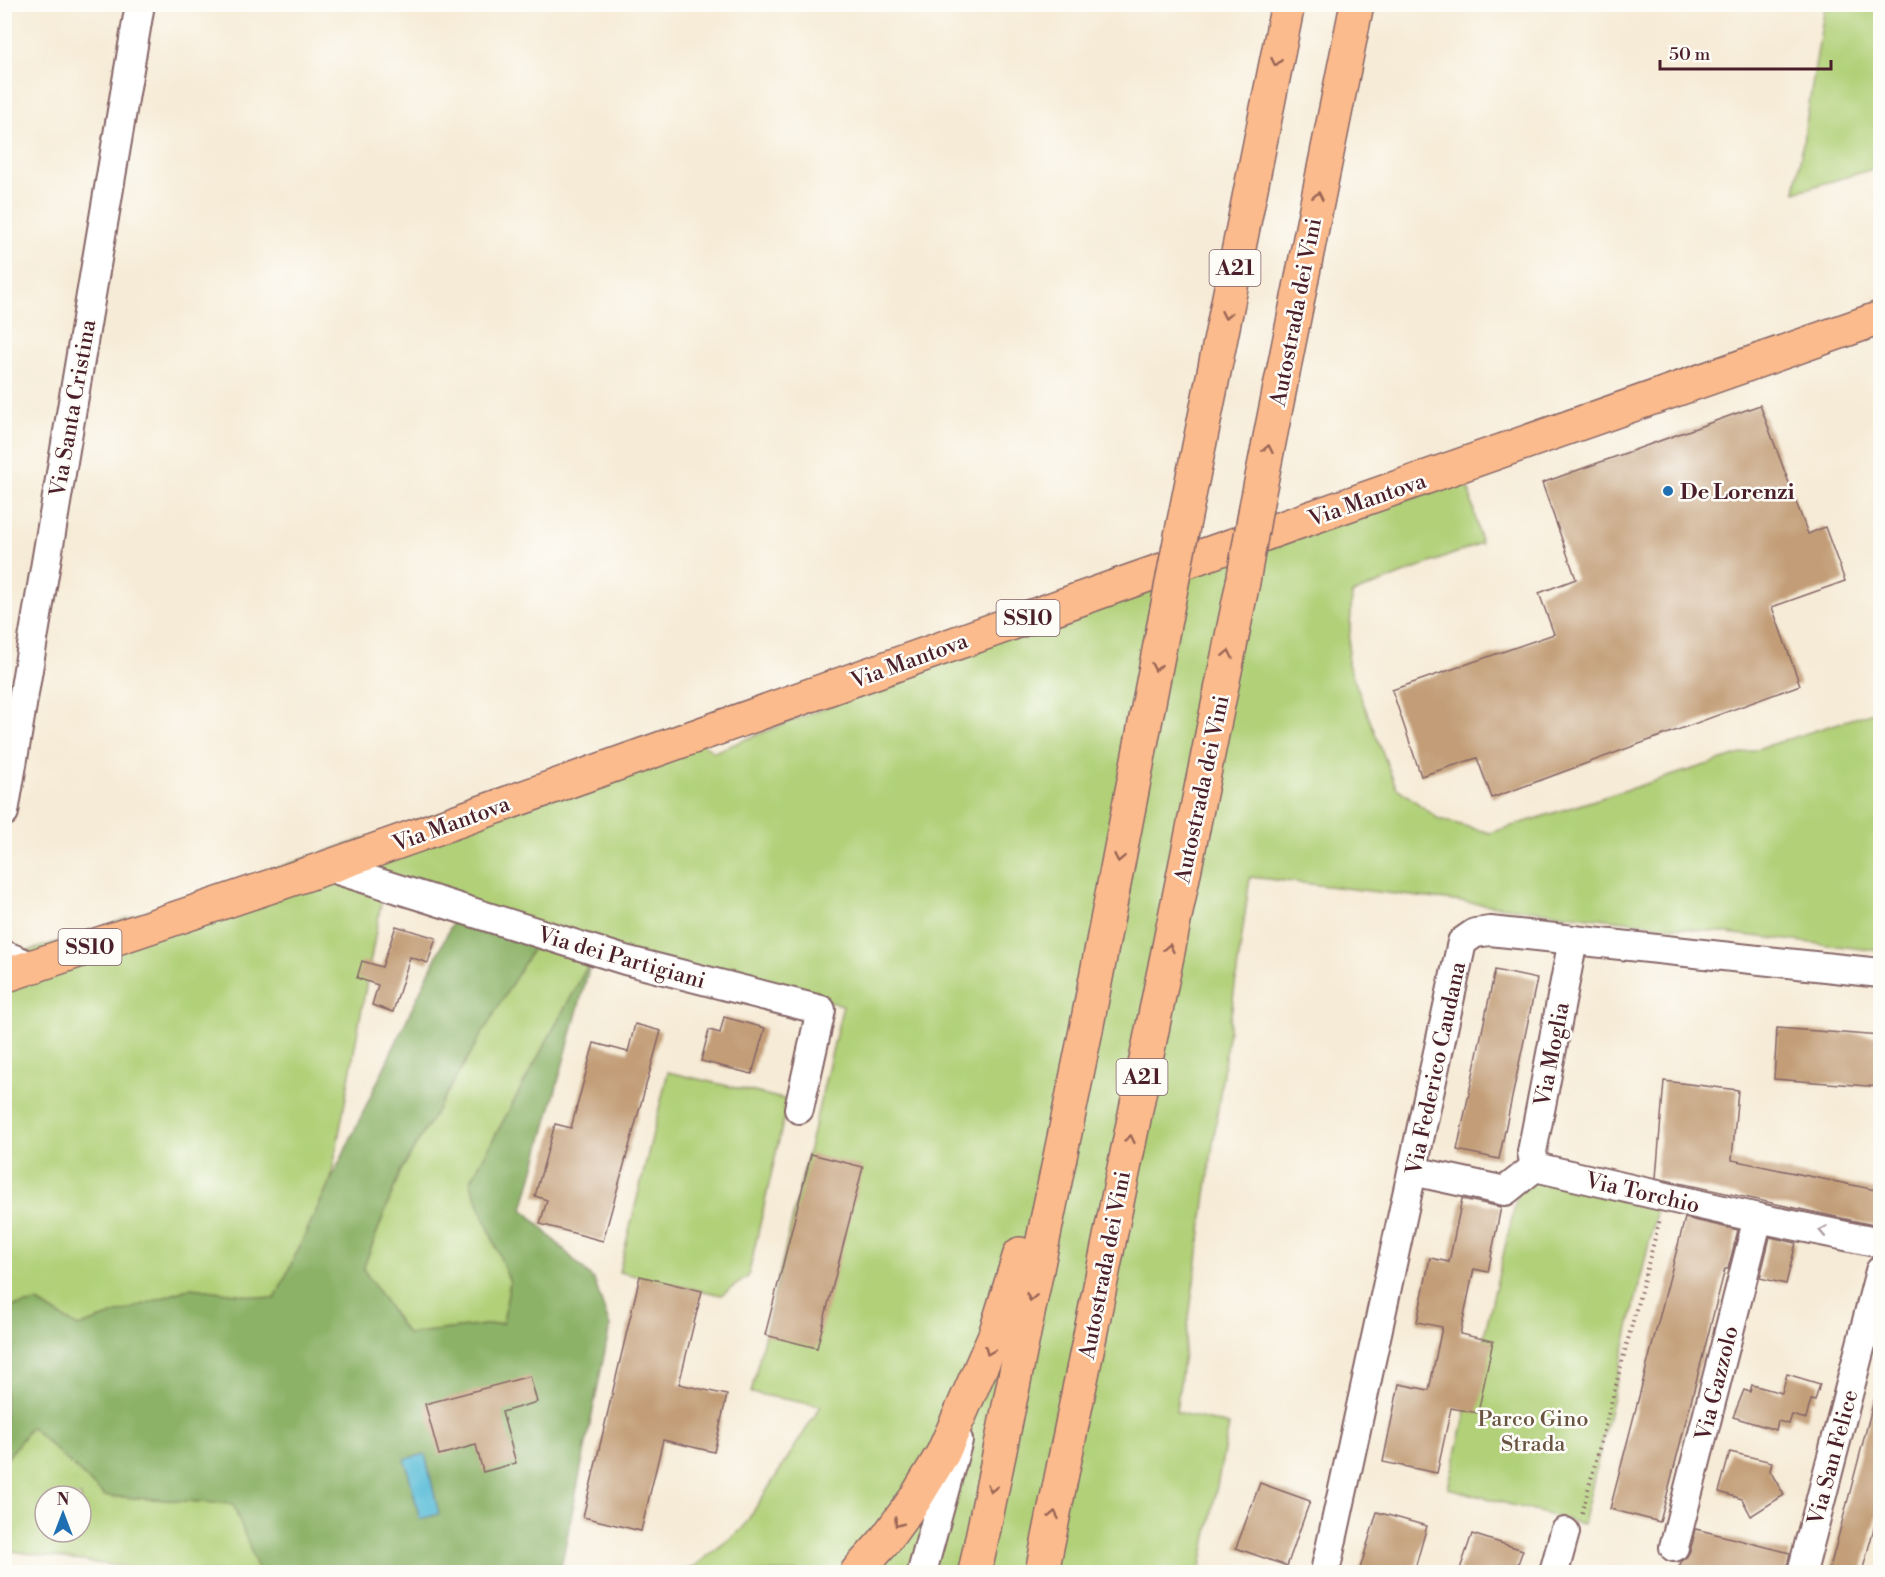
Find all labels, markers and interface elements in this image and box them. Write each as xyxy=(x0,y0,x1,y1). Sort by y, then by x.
scale bar xyxy=(1660,33,1831,71)
text: 50 m xyxy=(1669,43,1711,66)
one-way arrow xyxy=(1270,57,1283,67)
one-way arrow xyxy=(1311,192,1324,202)
street label: Autostrada dei Vini xyxy=(1265,216,1328,410)
road number: A21 xyxy=(1210,250,1260,286)
one-way arrow xyxy=(1220,310,1233,320)
street label: Via Santa Cristina xyxy=(44,317,103,500)
one-way arrow xyxy=(1261,445,1274,455)
street label: Via Mantova xyxy=(1304,467,1431,533)
place label: De Lorenzi xyxy=(1680,479,1795,506)
marker: De Lorenzi xyxy=(1661,484,1675,498)
road number: SS10 xyxy=(996,600,1060,636)
street label: Via Mantova xyxy=(846,627,973,695)
one-way arrow xyxy=(1221,649,1234,659)
one-way arrow xyxy=(1150,661,1163,671)
street label: Autostrada dei Vini xyxy=(1169,693,1236,887)
street label: Via Mantova xyxy=(388,790,515,858)
one-way arrow xyxy=(1113,853,1126,863)
street label: Via dei Partigiani xyxy=(534,921,709,995)
road number: SS10 xyxy=(58,929,122,965)
one-way arrow xyxy=(1161,943,1174,953)
street label: Via Federico Caudana xyxy=(1400,959,1472,1178)
street label: Via Moglia xyxy=(1529,999,1576,1110)
road number: A21 xyxy=(1116,1059,1168,1095)
one-way arrow xyxy=(1123,1134,1136,1144)
street label: Via Torchio xyxy=(1582,1167,1702,1220)
street label: Autostrada dei Vini xyxy=(1074,1169,1137,1363)
one-way arrow xyxy=(1818,1225,1828,1238)
one-way arrow xyxy=(1025,1291,1038,1301)
street label: Via Gazzolo xyxy=(1690,1323,1745,1444)
one-way arrow xyxy=(984,1345,996,1356)
street label: Via San Felice xyxy=(1802,1387,1864,1529)
park label: Parco Gino Strada xyxy=(1477,1406,1589,1458)
one-way arrow xyxy=(986,1482,999,1492)
north arrow xyxy=(33,1484,93,1544)
text: N xyxy=(57,1490,70,1510)
one-way arrow xyxy=(1047,1510,1060,1520)
one-way arrow xyxy=(894,1516,905,1527)

